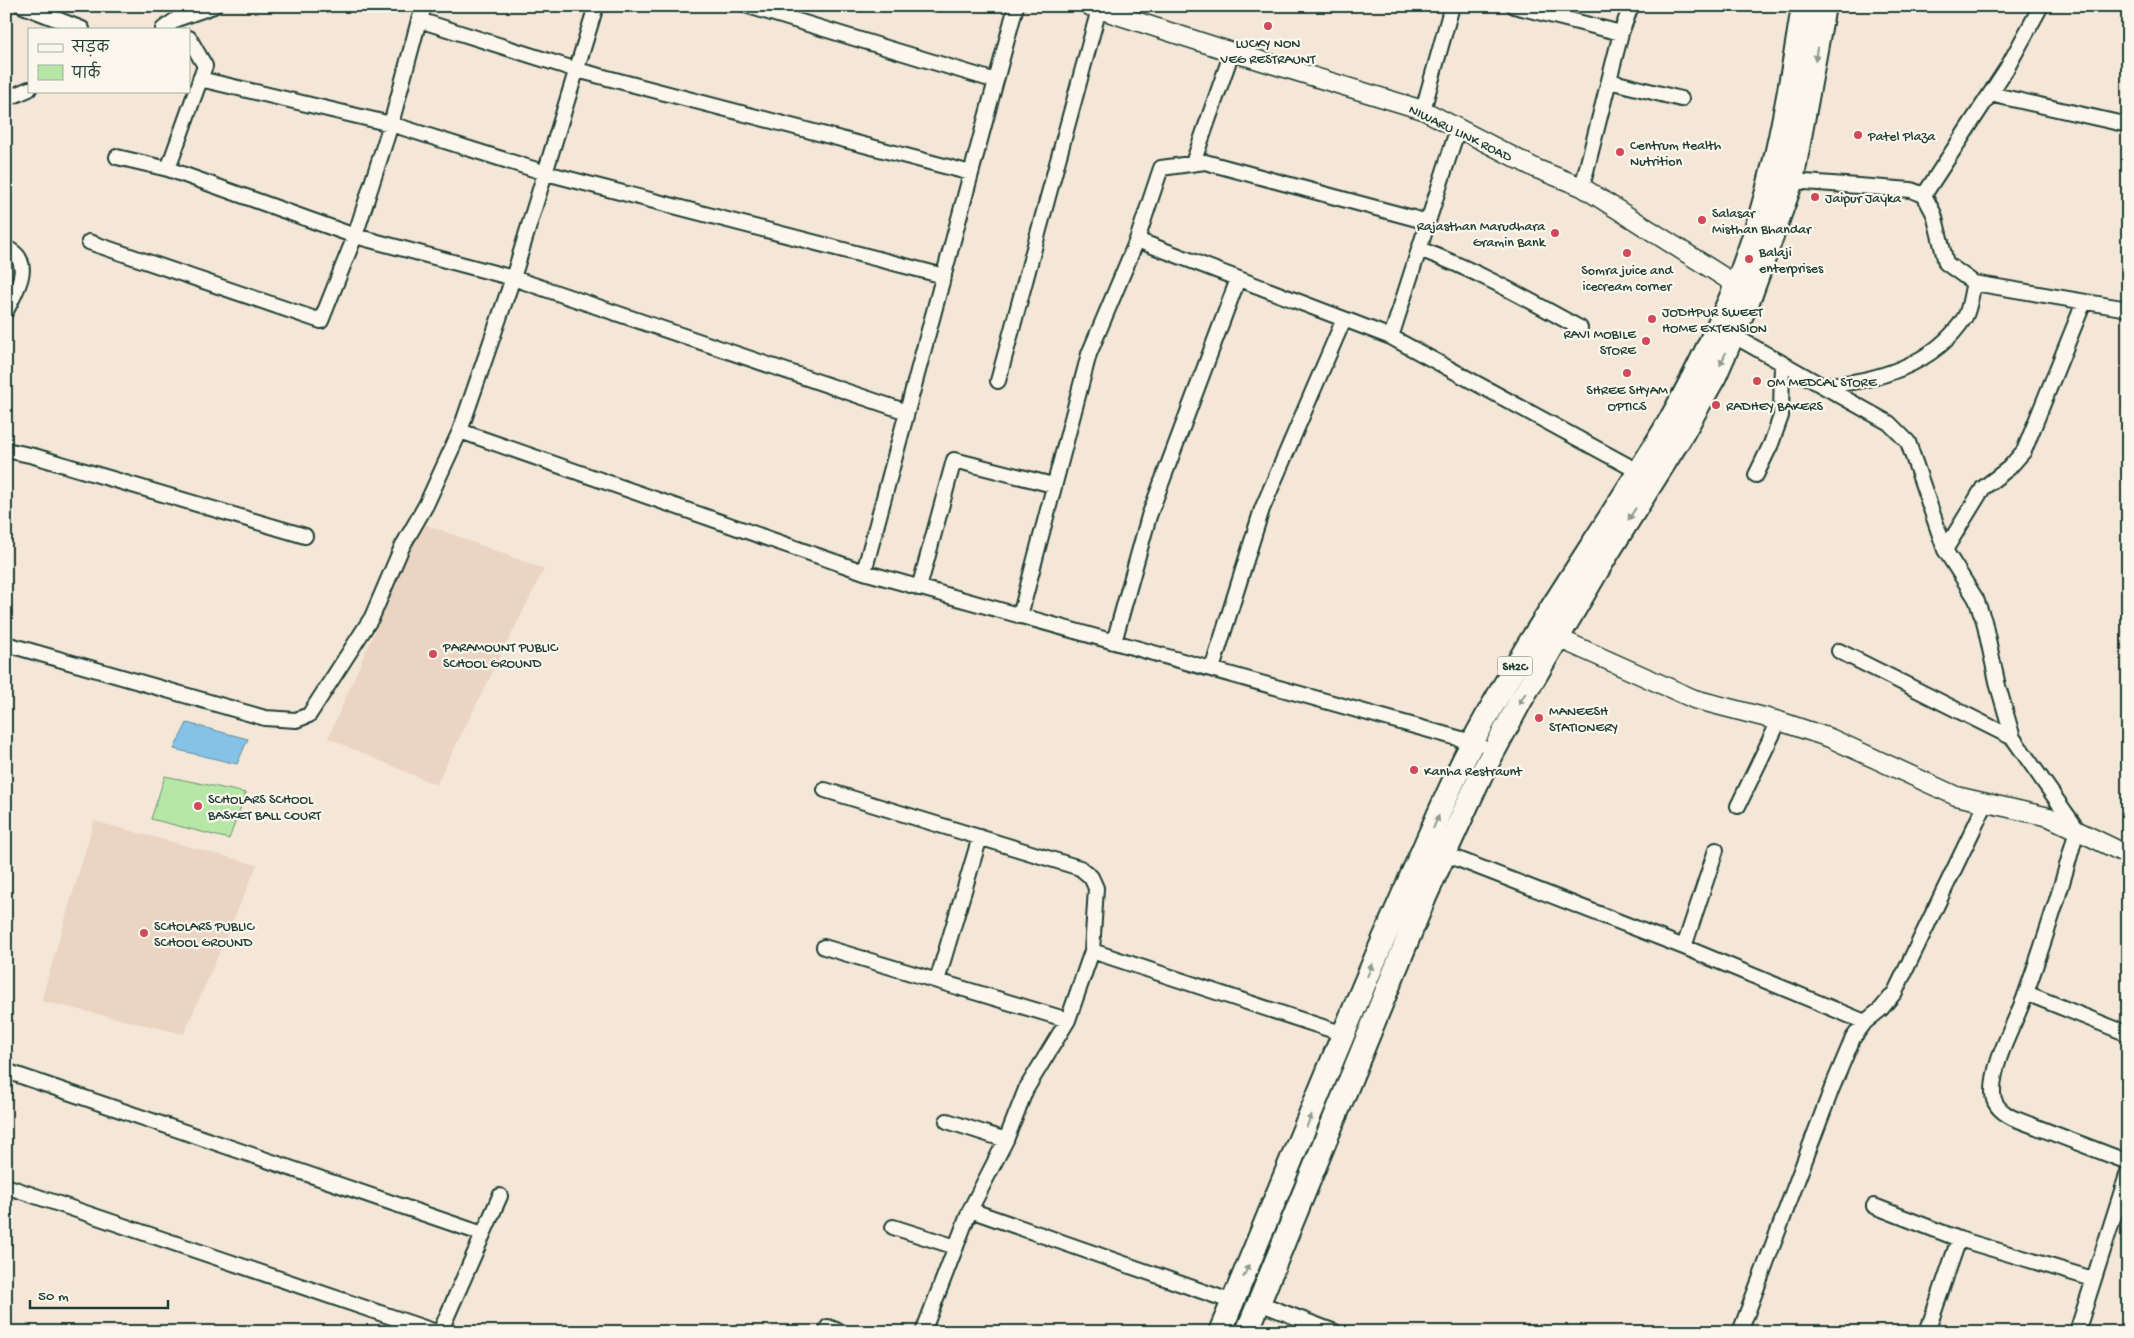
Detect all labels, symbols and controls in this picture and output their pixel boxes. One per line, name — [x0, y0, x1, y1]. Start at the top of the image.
marker: LUCKY NON VEG RESTRAUNT — [1262, 20, 1274, 32]
legend — [28, 28, 190, 92]
place label: LUCKY NON VEG RESTRAUNT — [1220, 36, 1316, 69]
text: सड़क — [71, 40, 110, 58]
one-way arrow — [1812, 47, 1820, 63]
text: पार्क — [71, 61, 102, 84]
street label: NIWARU LINK ROAD — [1405, 102, 1515, 167]
marker: Patel Plaza — [1852, 129, 1864, 141]
place label: Patel Plaza — [1867, 129, 1937, 146]
place label: Centrum Health Nutrition — [1630, 138, 1722, 171]
marker: Centrum Health Nutrition — [1614, 146, 1626, 158]
marker: Jaipur Jayka — [1809, 191, 1821, 203]
place label: Jaipur Jayka — [1825, 191, 1902, 208]
place label: Salasar Misthan Bhandar — [1712, 206, 1812, 239]
marker: Salasar Misthan Bhandar — [1696, 214, 1708, 226]
place label: Rajasthan Marudhara Gramin Bank — [1417, 219, 1547, 252]
marker: Rajasthan Marudhara Gramin Bank — [1549, 227, 1561, 239]
place label: Balaji enterprises — [1758, 245, 1824, 278]
marker: Somra juice and icecream corner — [1621, 247, 1633, 259]
marker: Balaji enterprises — [1743, 253, 1755, 265]
place label: Somra juice and icecream corner — [1581, 263, 1674, 296]
place label: JODHPUR SWEET HOME EXTENSION — [1662, 305, 1767, 338]
marker: JODHPUR SWEET HOME EXTENSION — [1646, 313, 1658, 325]
place label: RAVI MOBILE STORE — [1563, 327, 1637, 360]
marker: RAVI MOBILE STORE — [1640, 335, 1652, 347]
one-way arrow — [1718, 352, 1726, 366]
marker: SHREE SHYAM OPTICS — [1621, 367, 1633, 379]
marker: OM MEDCAL STORE — [1751, 375, 1763, 387]
place label: OM MEDCAL STORE — [1767, 375, 1878, 392]
place label: SHREE SHYAM OPTICS — [1586, 383, 1668, 416]
marker: RADHEY BAKERS — [1710, 399, 1722, 411]
place label: RADHEY BAKERS — [1726, 399, 1823, 416]
one-way arrow — [1628, 508, 1637, 521]
place label: PARAMOUNT PUBLIC SCHOOL GROUND — [442, 640, 559, 673]
marker: PARAMOUNT PUBLIC SCHOOL GROUND — [427, 648, 439, 660]
road number: SH2C — [1498, 656, 1532, 676]
one-way arrow — [1517, 692, 1526, 705]
place label: MANEESH STATIONERY — [1549, 704, 1618, 737]
marker: MANEESH STATIONERY — [1533, 712, 1545, 724]
marker: Kanha Restraunt — [1408, 764, 1420, 776]
place label: Kanha Restraunt — [1424, 764, 1523, 781]
place label: SCHOLARS SCHOOL BASKET BALL COURT — [207, 792, 321, 825]
marker: SCHOLARS SCHOOL BASKET BALL COURT — [192, 800, 204, 812]
one-way arrow — [1432, 815, 1440, 829]
place label: SCHOLARS PUBLIC SCHOOL GROUND — [154, 919, 255, 952]
marker: SCHOLARS PUBLIC SCHOOL GROUND — [138, 927, 150, 939]
one-way arrow — [1366, 963, 1374, 977]
one-way arrow — [1305, 1114, 1313, 1128]
one-way arrow — [1243, 1264, 1251, 1278]
scale bar — [30, 1278, 168, 1310]
text: 50 m — [38, 1288, 69, 1306]

